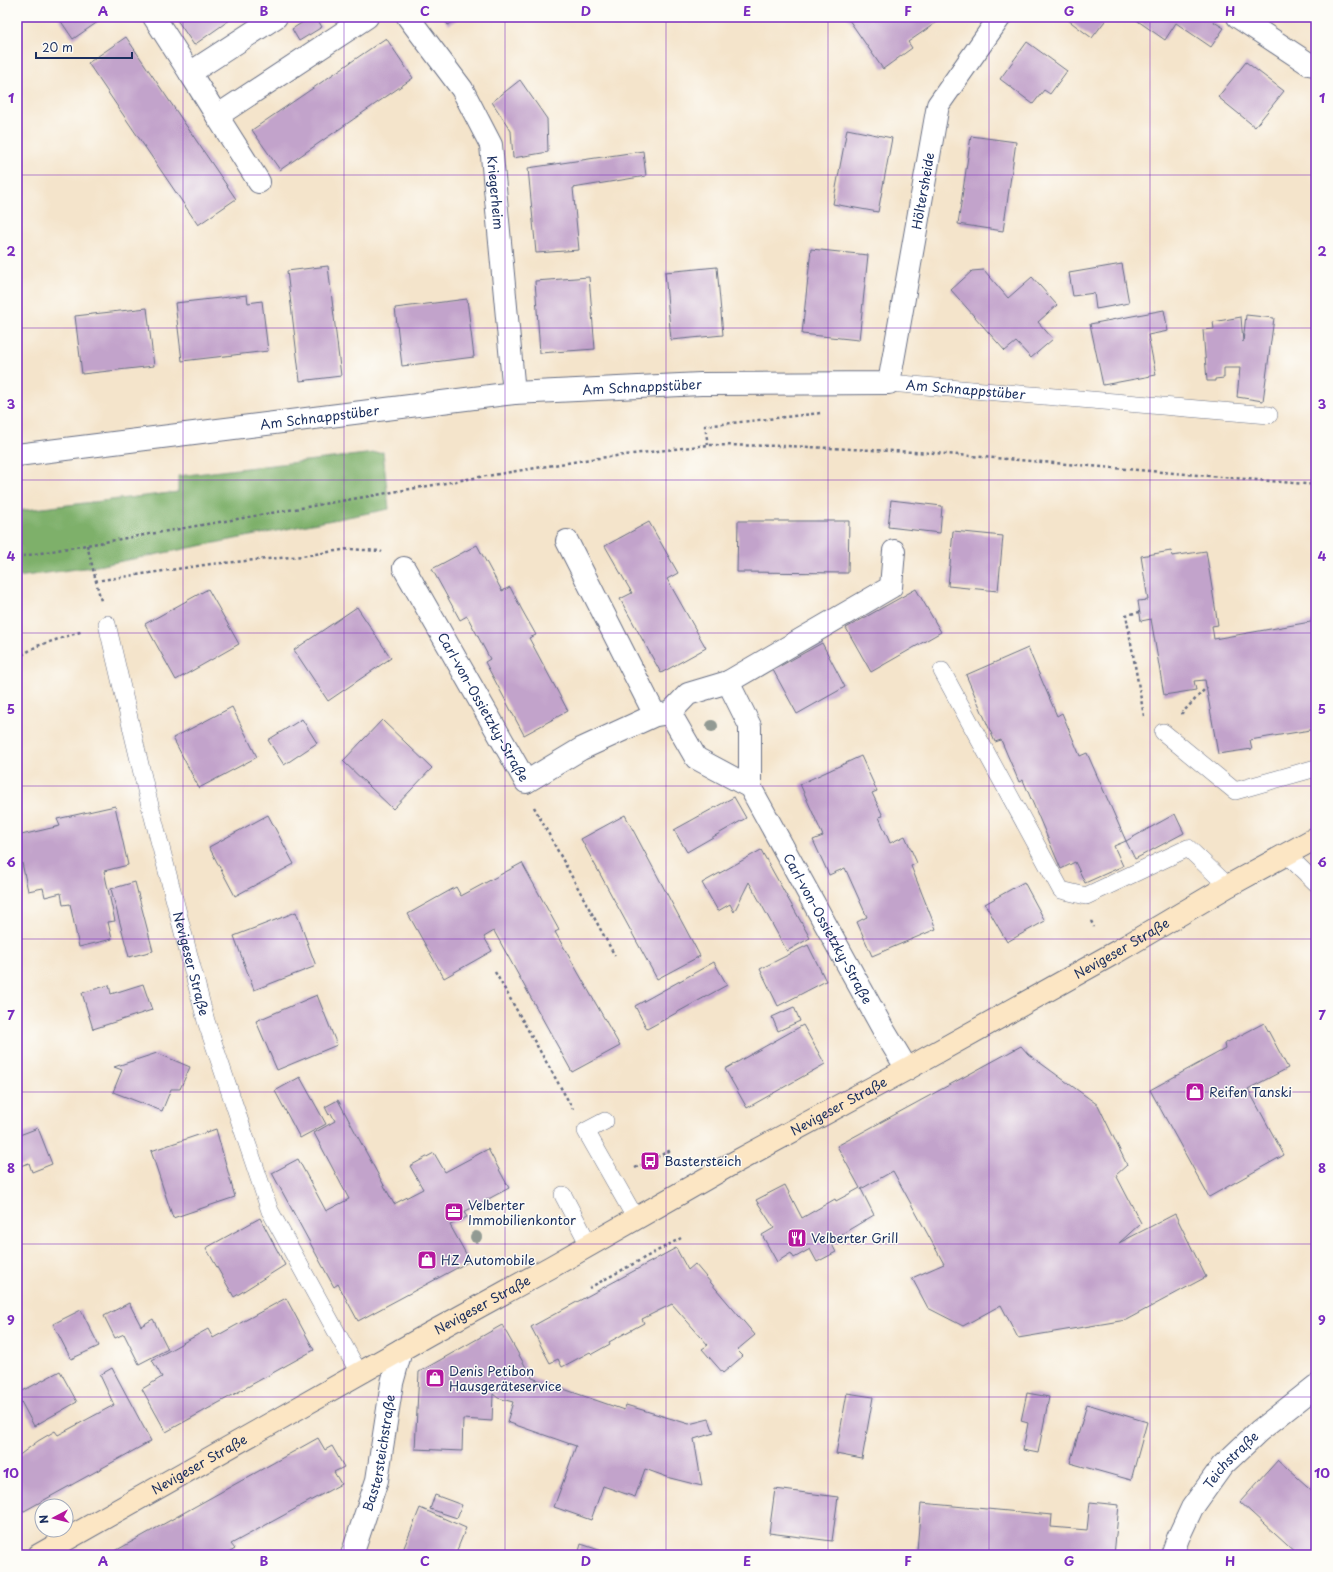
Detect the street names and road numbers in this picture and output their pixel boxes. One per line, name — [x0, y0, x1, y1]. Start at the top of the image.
street label: Höltersheide — [906, 151, 938, 231]
street label: Kriegerheim — [483, 155, 509, 230]
street label: Am Schnappstüber — [582, 374, 703, 399]
street label: Am Schnappstüber — [905, 374, 1027, 404]
street label: Am Schnappstüber — [259, 400, 381, 434]
street label: Carl-von-Ossietzky-Straße — [433, 628, 534, 785]
street label: Carl-von-Ossietzky-Straße — [779, 850, 877, 1007]
street label: Nevigeser Straße — [169, 909, 214, 1018]
street label: Nevigeser Straße — [1070, 913, 1173, 983]
street label: Nevigeser Straße — [787, 1072, 890, 1140]
street label: Nevigeser Straße — [430, 1270, 534, 1338]
street label: Bastersteichstraße — [357, 1393, 399, 1514]
street label: Teichstraße — [1199, 1426, 1262, 1493]
street label: Nevigeser Straße — [148, 1429, 250, 1499]

